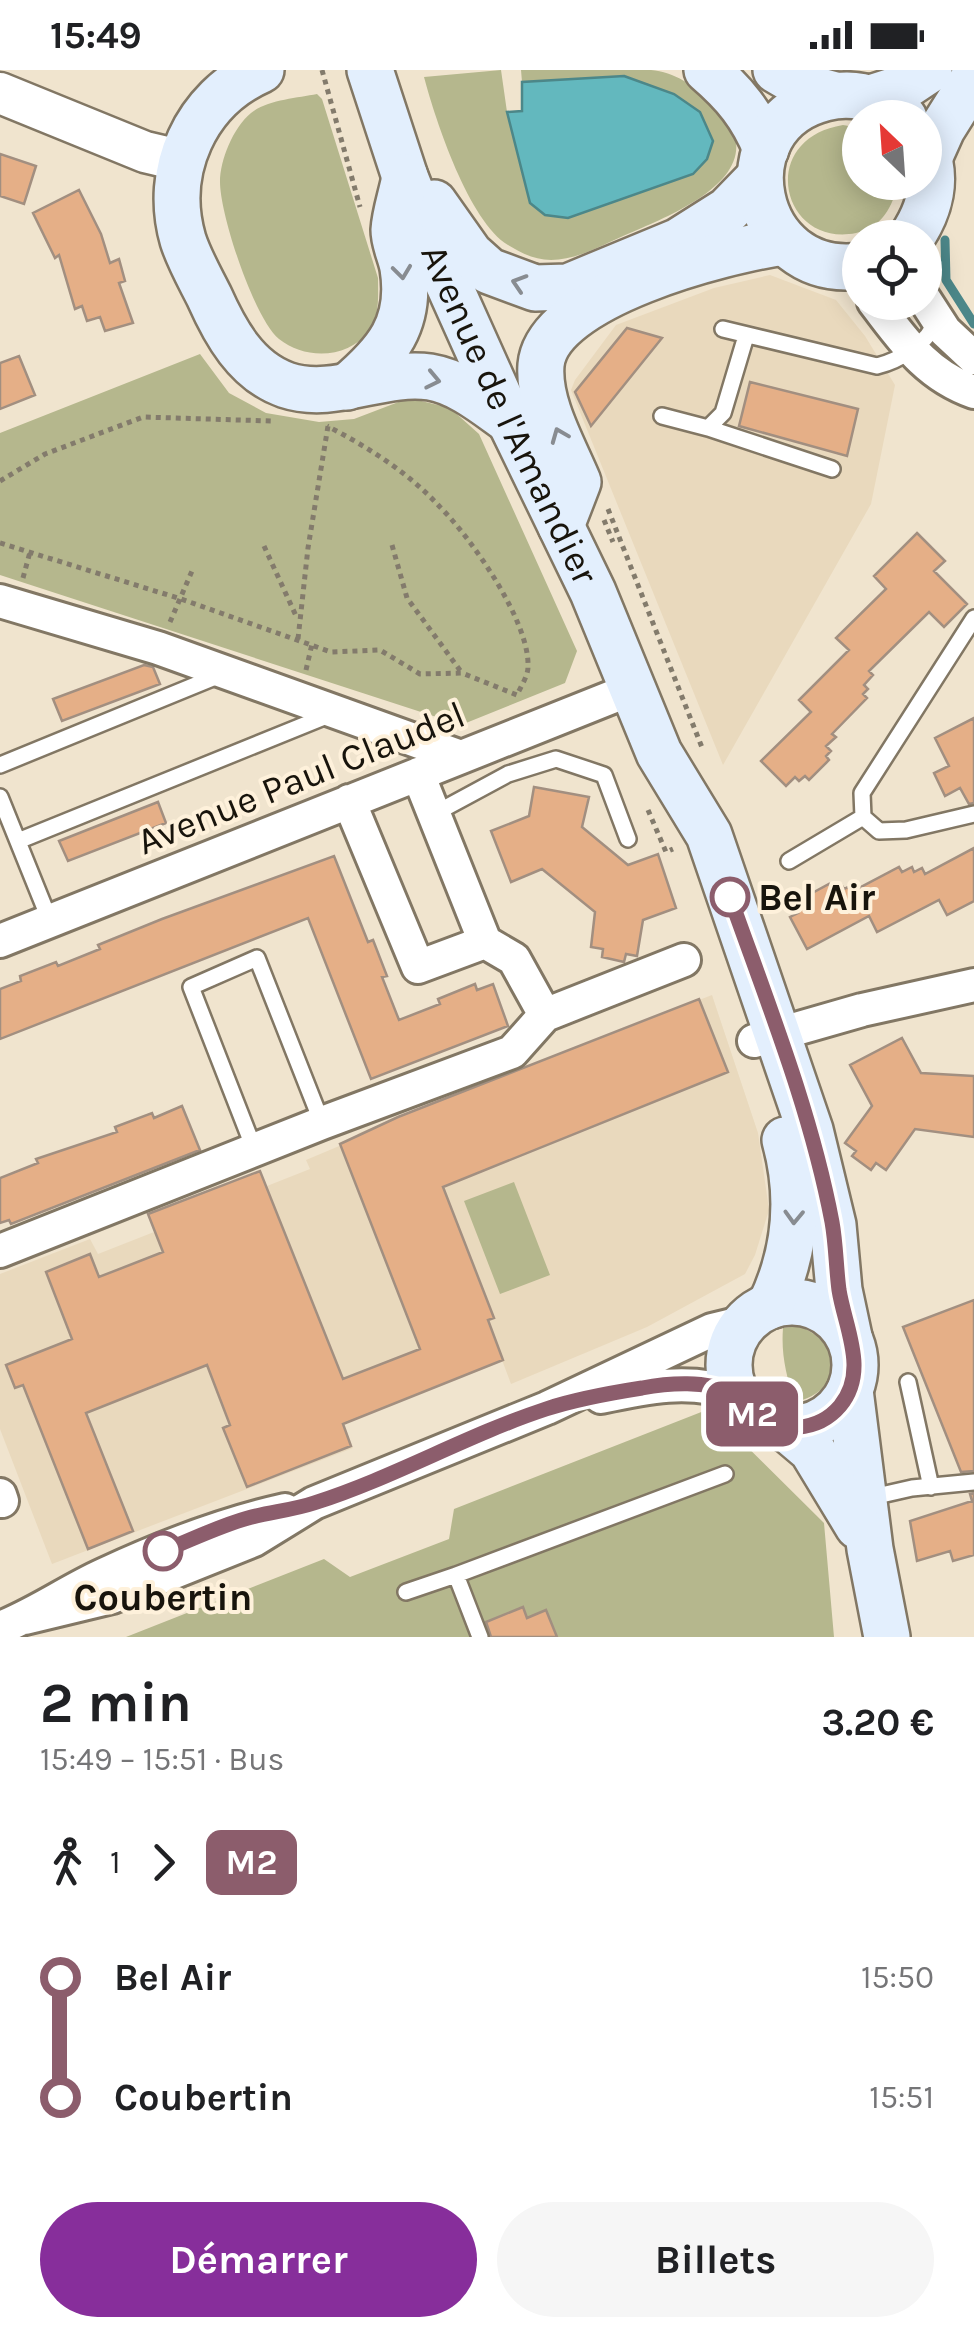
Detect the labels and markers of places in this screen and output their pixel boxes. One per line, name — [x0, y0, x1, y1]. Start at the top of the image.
place label: Bel Air — [758, 875, 875, 920]
marker: Bel Air — [711, 878, 749, 916]
marker: Coubertin — [144, 1532, 182, 1570]
place label: Coubertin — [74, 1575, 252, 1620]

